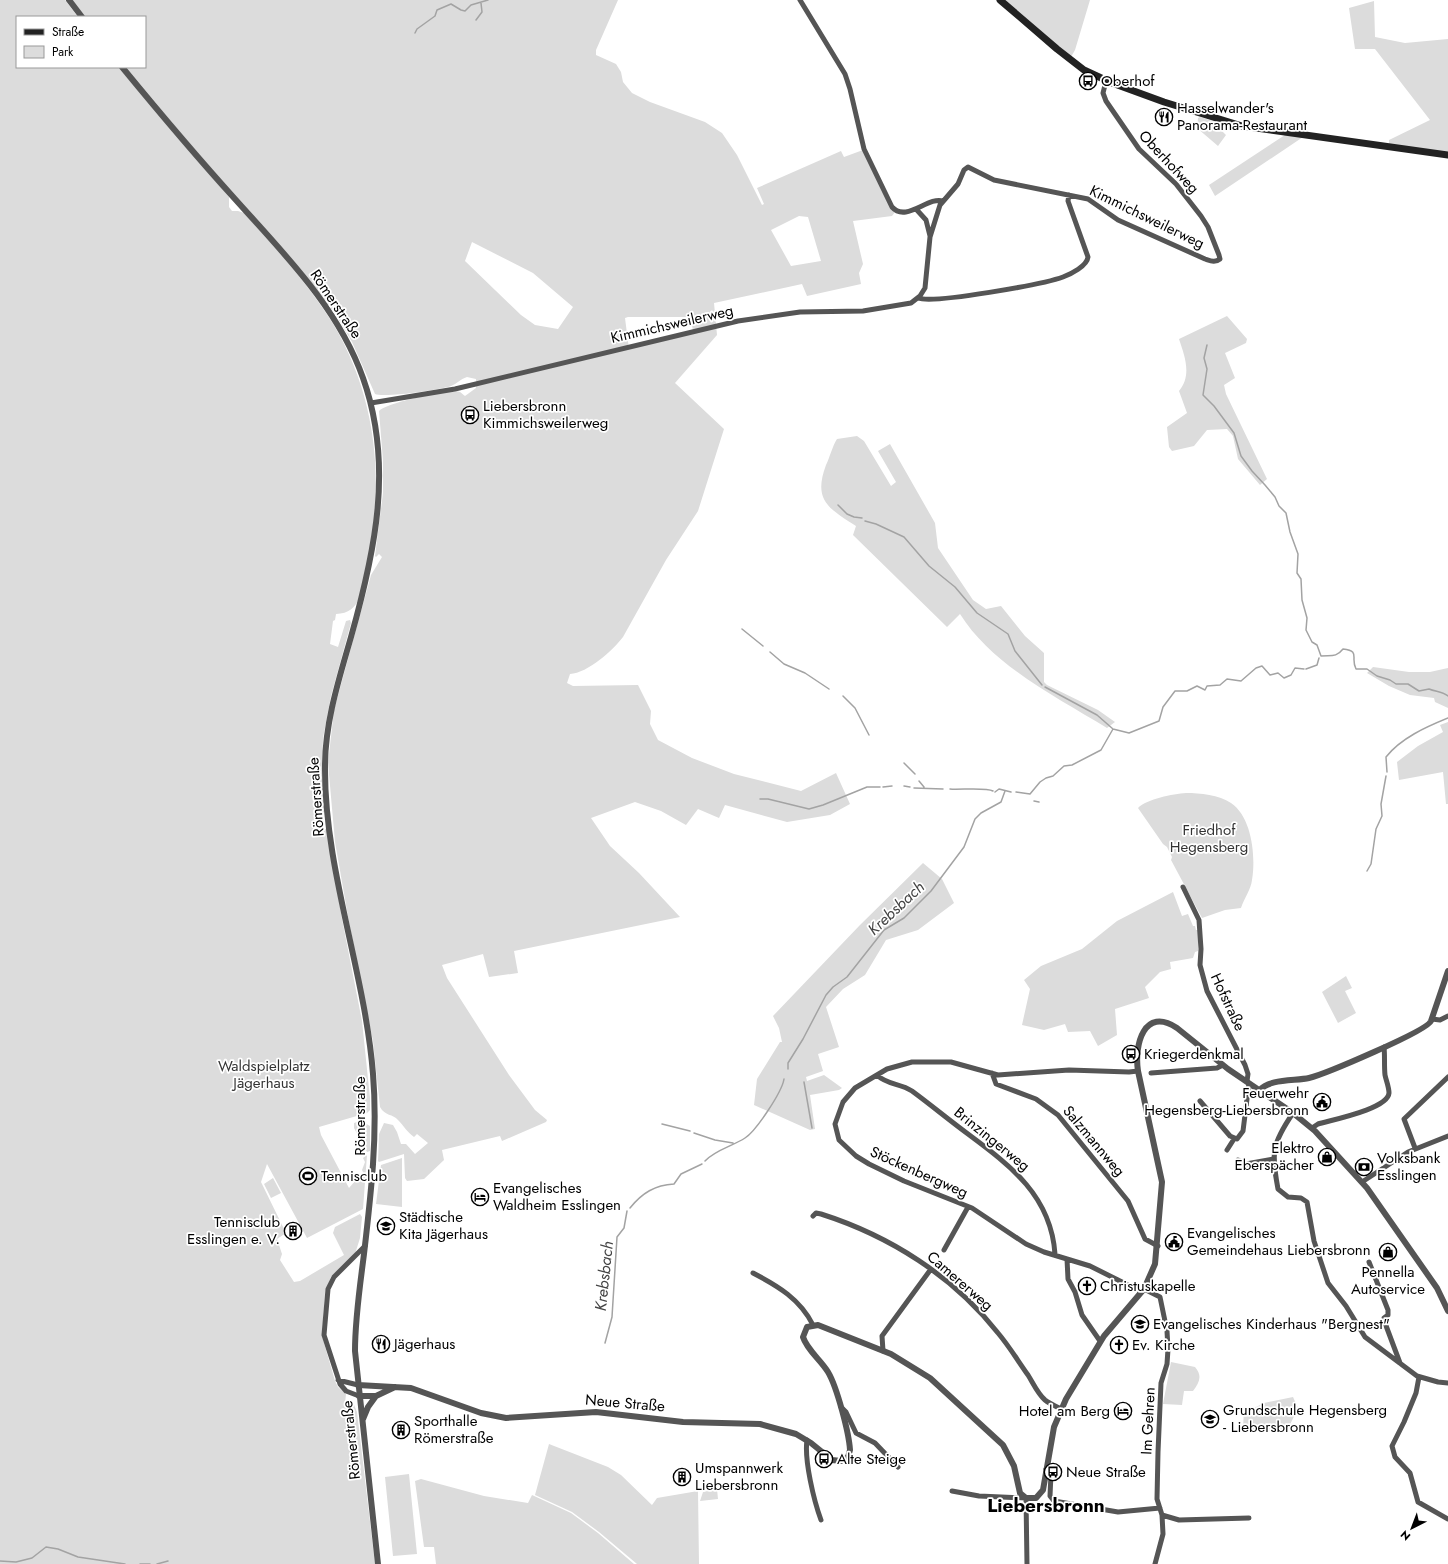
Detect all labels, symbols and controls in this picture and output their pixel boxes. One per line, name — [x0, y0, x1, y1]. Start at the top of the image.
legend — [16, 16, 146, 68]
text: Straße — [52, 23, 84, 41]
text: Park — [52, 43, 74, 61]
place label: Oberhof — [1101, 70, 1155, 92]
bus stop icon: Oberhof — [1078, 71, 1098, 91]
place label: Hasselwander's Panorama-Restaurant — [1177, 97, 1308, 136]
restaurant icon: Hasselwander's Panorama-Restaurant — [1154, 107, 1174, 127]
street label: Oberhofweg — [1134, 125, 1204, 199]
street label: Kimmichsweilerweg — [1086, 180, 1208, 254]
street label: Römerstraße — [305, 265, 367, 343]
street label: Kimmichsweilerweg — [608, 299, 736, 349]
place label: Liebersbronn Kimmichsweilerweg — [483, 395, 608, 434]
bus stop icon: Liebersbronn Kimmichsweilerweg — [460, 405, 480, 425]
street label: Römerstraße — [302, 756, 330, 837]
park label: Friedhof Hegensberg — [1170, 819, 1248, 858]
water label: Krebsbach — [862, 876, 930, 940]
street label: Hofstraße — [1205, 970, 1251, 1035]
place label: Kriegerdenkmal — [1144, 1043, 1244, 1065]
bus stop icon: Kriegerdenkmal — [1121, 1044, 1141, 1064]
park label: Waldspielplatz Jägerhaus — [218, 1055, 310, 1094]
street label: Römerstraße — [349, 1076, 371, 1156]
place label: Feuerwehr Hegensberg-Liebersbronn — [1144, 1082, 1310, 1121]
public building icon: Feuerwehr Hegensberg-Liebersbronn — [1312, 1092, 1332, 1112]
street label: Brinzingerweg — [949, 1101, 1035, 1177]
street label: Salzmannweg — [1058, 1101, 1130, 1181]
place label: Elektro Eberspächer — [1235, 1137, 1315, 1176]
street label: Stöckenbergweg — [866, 1141, 972, 1203]
shop icon: Elektro Eberspächer — [1317, 1147, 1337, 1167]
place label: Volksbank Esslingen — [1377, 1147, 1441, 1186]
bank icon: Volksbank Esslingen — [1354, 1157, 1374, 1177]
place label: Tennisclub — [321, 1165, 387, 1187]
sports icon: Tennisclub — [298, 1166, 318, 1186]
place label: Evangelisches Waldheim Esslingen — [493, 1177, 621, 1216]
hotel icon: Evangelisches Waldheim Esslingen — [470, 1187, 490, 1207]
place label: Städtische Kita Jägerhaus — [399, 1206, 488, 1245]
place label: Tennisclub Esslingen e. V. — [187, 1211, 280, 1250]
school or university icon: Städtische Kita Jägerhaus — [376, 1216, 396, 1236]
building icon: Tennisclub Esslingen e. V. — [283, 1221, 303, 1241]
place label: Evangelisches Gemeindehaus Liebersbronn — [1187, 1222, 1371, 1261]
public building icon: Evangelisches Gemeindehaus Liebersbronn — [1164, 1232, 1184, 1252]
water label: Krebsbach — [589, 1240, 619, 1312]
shop icon: Pennella Autoservice — [1378, 1242, 1398, 1262]
street label: Camererweg — [922, 1246, 998, 1316]
place label: Pennella Autoservice — [1351, 1261, 1425, 1300]
place label: Christuskapelle — [1100, 1275, 1196, 1297]
church icon: Christuskapelle — [1077, 1276, 1097, 1296]
place label: Evangelisches Kinderhaus "Bergnest" — [1153, 1313, 1390, 1335]
school or university icon: Evangelisches Kinderhaus "Bergnest" — [1130, 1314, 1150, 1334]
place label: Jägerhaus — [392, 1333, 455, 1355]
restaurant icon: Jägerhaus — [371, 1334, 391, 1354]
place label: Ev. Kirche — [1132, 1334, 1195, 1356]
church icon: Ev. Kirche — [1109, 1335, 1129, 1355]
street label: Im Gehren — [1135, 1387, 1161, 1455]
street label: Neue Straße — [584, 1389, 666, 1417]
street label: Römerstraße — [336, 1399, 366, 1481]
place label: Grundschule Hegensberg - Liebersbronn — [1223, 1399, 1387, 1438]
place label: Hotel am Berg — [1019, 1400, 1110, 1422]
hotel icon: Hotel am Berg — [1113, 1401, 1133, 1421]
school or university icon: Grundschule Hegensberg - Liebersbronn — [1200, 1409, 1220, 1429]
place label: Sporthalle Römerstraße — [414, 1410, 494, 1449]
building icon: Sporthalle Römerstraße — [391, 1420, 411, 1440]
place label: Alte Steige — [837, 1448, 906, 1470]
bus stop icon: Alte Steige — [814, 1449, 834, 1469]
place label: Umspannwerk Liebersbronn — [695, 1457, 783, 1496]
place label: Neue Straße — [1066, 1461, 1146, 1483]
bus stop icon: Neue Straße — [1043, 1462, 1063, 1482]
building icon: Umspannwerk Liebersbronn — [672, 1467, 692, 1487]
district label: Liebersbronn — [987, 1492, 1105, 1519]
north arrow — [1392, 1508, 1432, 1548]
text: N — [1397, 1527, 1414, 1544]

